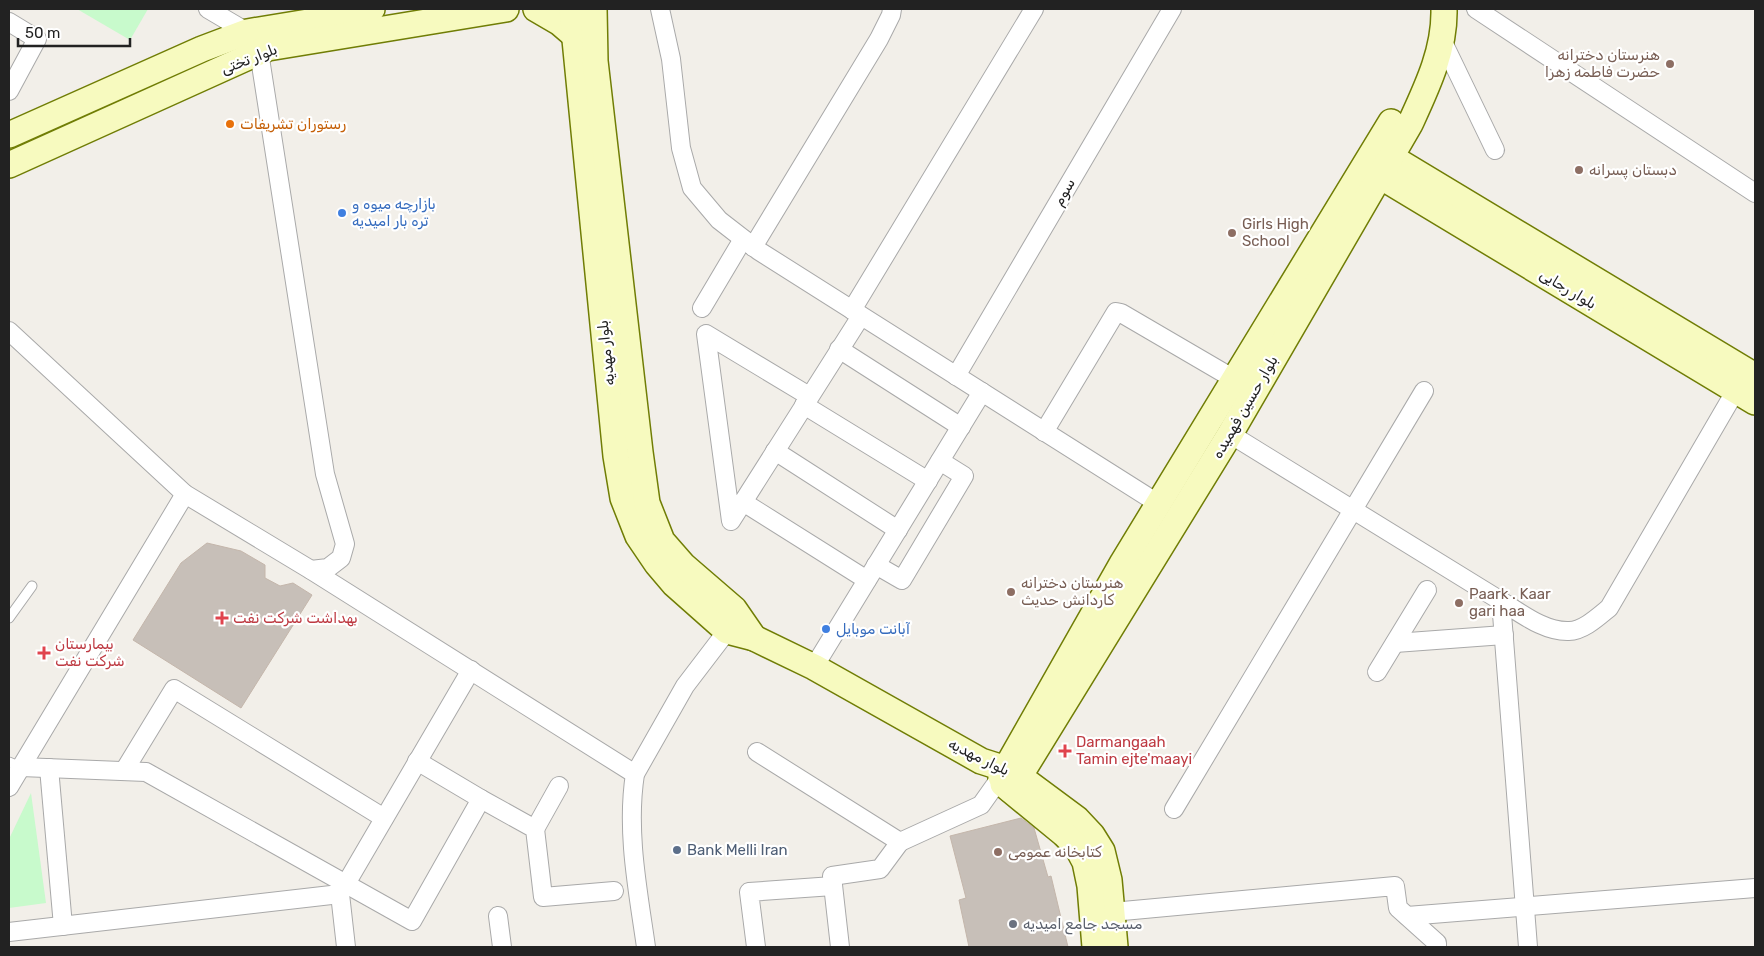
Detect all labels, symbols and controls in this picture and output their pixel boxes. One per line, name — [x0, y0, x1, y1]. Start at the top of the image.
scale bar — [18, 15, 130, 47]
text: 50 m — [25, 24, 60, 42]
street label: بلوار تختی — [218, 40, 280, 78]
place label: هنرستان دخترانه حضرت فاطمه زهرا — [1545, 46, 1660, 81]
marker: هنرستان دخترانه حضرت فاطمه زهرا — [1664, 58, 1676, 70]
place label: رستوران تشریفات — [240, 115, 346, 133]
marker: رستوران تشریفات — [224, 118, 236, 130]
place label: دبستان پسرانه — [1589, 161, 1677, 180]
marker: دبستان پسرانه — [1573, 164, 1585, 176]
street label: سوم — [1049, 175, 1080, 209]
place label: بازارچه میوه و تره بار امیدیه — [352, 195, 436, 230]
marker: بازارچه میوه و تره بار امیدیه — [336, 207, 348, 219]
place label: Girls High School — [1242, 215, 1309, 250]
marker: Girls High School — [1226, 227, 1238, 239]
street label: بلوار رجایی — [1536, 265, 1600, 313]
street label: بلوار مهدیه — [594, 319, 618, 387]
street label: بلوار حسین فهمیده — [1208, 352, 1282, 462]
place label: هنرستان دخترانه کاردانش حدیث — [1021, 574, 1123, 609]
place label: Paark . Kaar gari haa — [1469, 585, 1551, 620]
marker: هنرستان دخترانه کاردانش حدیث — [1005, 586, 1017, 598]
marker: Paark . Kaar gari haa — [1453, 597, 1465, 609]
place label: بهداشت شرکت نفت — [233, 609, 358, 627]
marker: بهداشت شرکت نفت — [215, 611, 229, 625]
place label: آبانت موبایل — [836, 620, 911, 638]
marker: آبانت موبایل — [820, 623, 832, 635]
place label: بیمارستان شرکت نفت — [55, 635, 125, 670]
marker: بیمارستان شرکت نفت — [37, 646, 51, 660]
place label: Darmangaah Tamin ejte'maayi — [1076, 733, 1192, 768]
street label: بلوار مهدیه — [946, 735, 1012, 779]
marker: Darmangaah Tamin ejte'maayi — [1058, 744, 1072, 758]
place label: Bank Melli Iran — [687, 841, 788, 859]
place label: کتابخانه عمومی — [1008, 843, 1102, 861]
marker: Bank Melli Iran — [671, 844, 683, 856]
marker: کتابخانه عمومی — [992, 846, 1004, 858]
place label: مسجد جامع امیدیه — [1023, 915, 1142, 935]
marker: مسجد جامع امیدیه — [1007, 918, 1019, 930]

